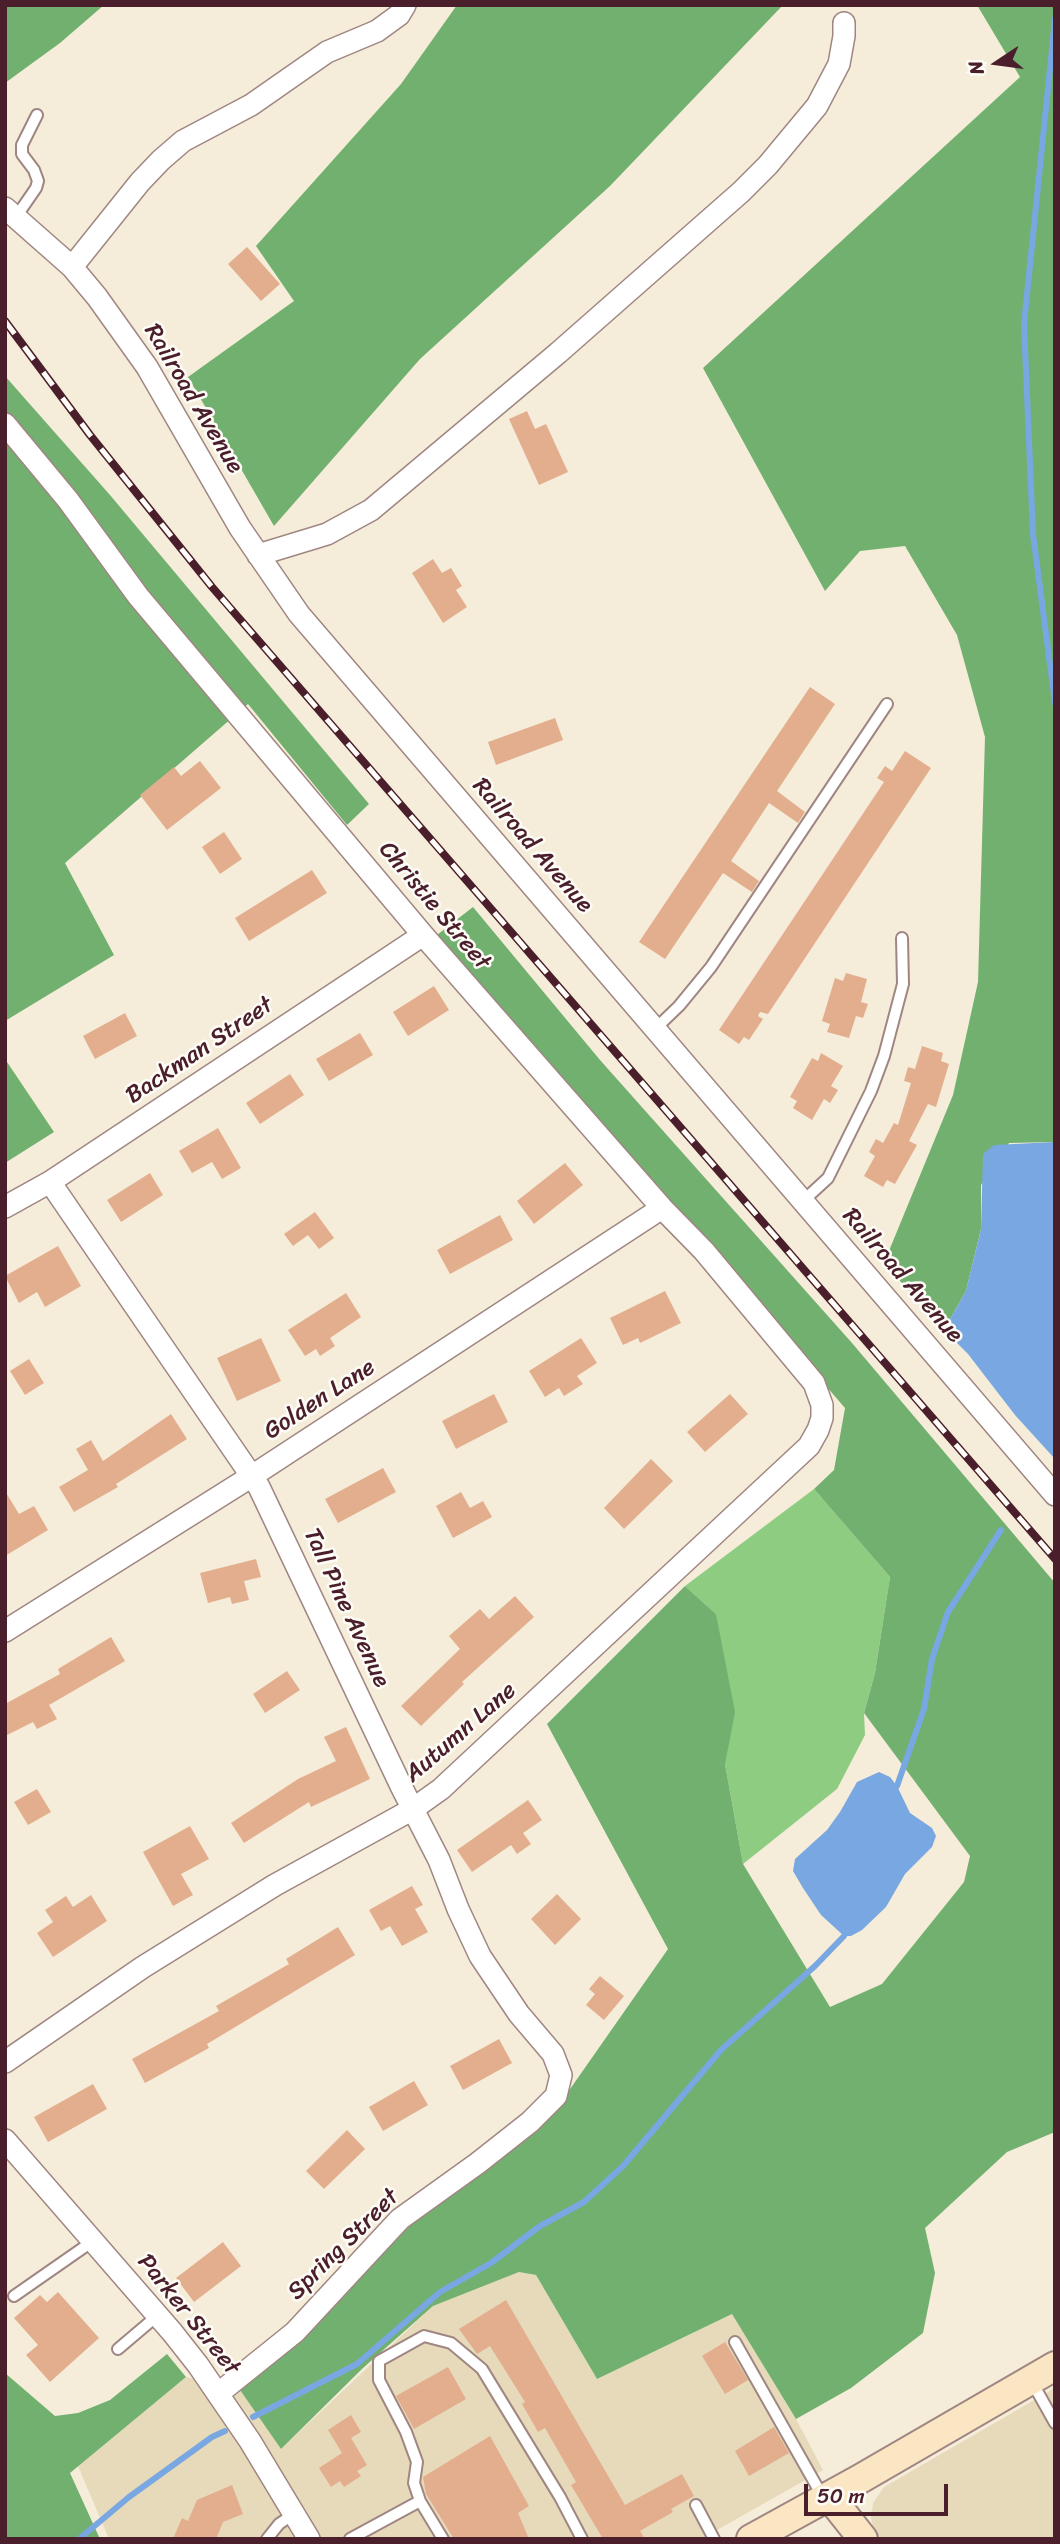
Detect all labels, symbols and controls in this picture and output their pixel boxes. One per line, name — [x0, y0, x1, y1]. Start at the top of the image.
north arrow — [962, 28, 1032, 98]
text: N — [958, 58, 994, 78]
street label: Railroad Avenue — [137, 319, 249, 479]
street label: Railroad Avenue — [466, 773, 598, 919]
street label: Christie Street — [372, 836, 496, 976]
street label: Backman Street — [121, 991, 279, 1111]
street label: Railroad Avenue — [836, 1203, 968, 1349]
street label: Golden Lane — [259, 1353, 381, 1447]
street label: Tall Pine Avenue — [297, 1524, 395, 1692]
street label: Autumn Lane — [399, 1677, 523, 1789]
street label: Spring Street — [282, 2183, 406, 2307]
street label: Parker Street — [130, 2249, 246, 2381]
scale bar — [808, 2470, 951, 2514]
text: 50 m — [817, 2477, 865, 2515]

